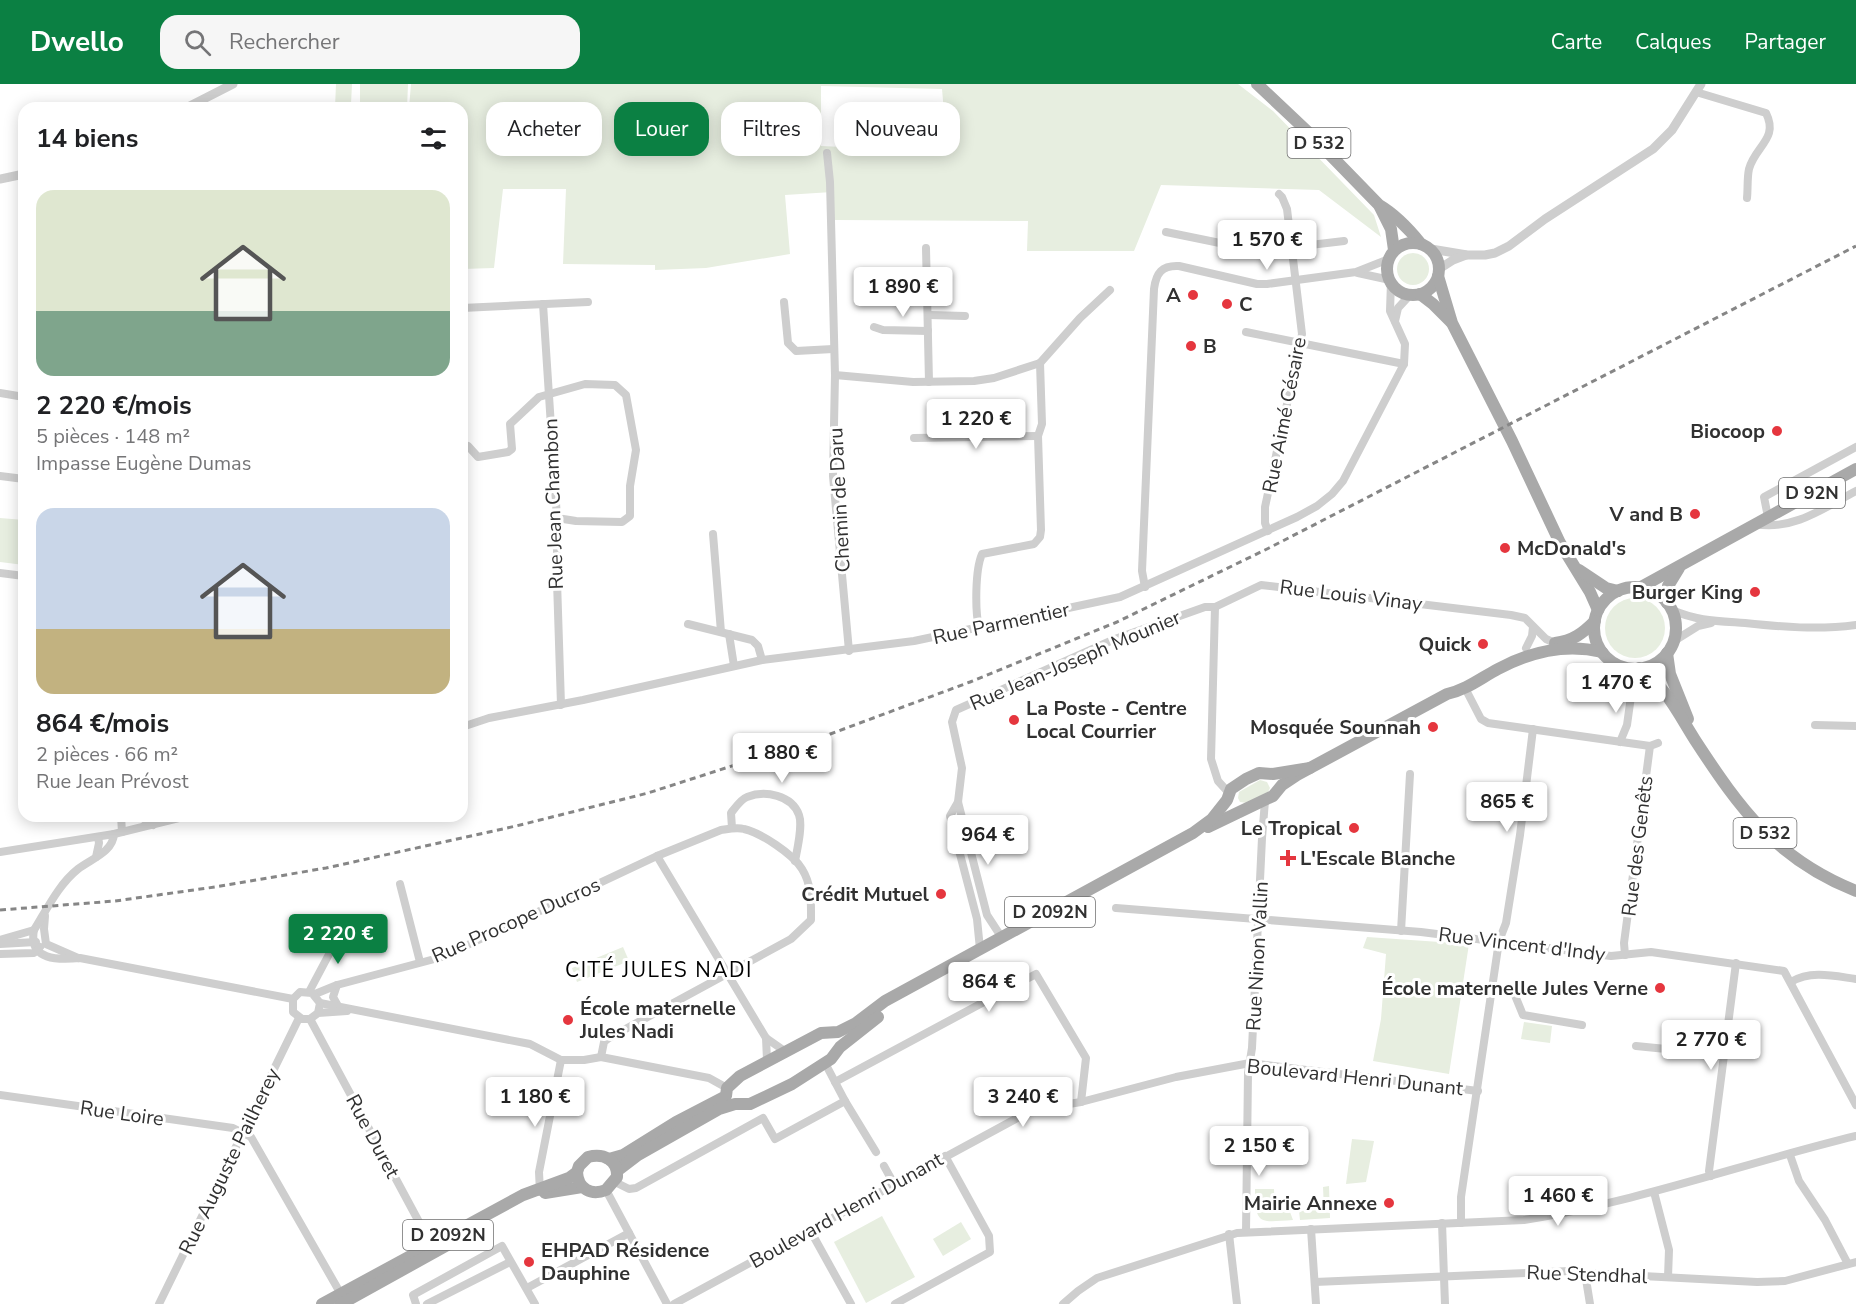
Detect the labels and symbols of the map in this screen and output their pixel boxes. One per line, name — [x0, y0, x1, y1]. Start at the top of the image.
road number: D 532 — [1288, 128, 1350, 158]
pin: 1 570 € — [1212, 220, 1322, 271]
pin: 1 890 € — [848, 267, 958, 318]
place label: A — [1166, 282, 1181, 309]
marker: A — [1186, 288, 1200, 302]
place label: C — [1239, 291, 1253, 318]
marker: C — [1220, 297, 1234, 311]
place label: B — [1203, 333, 1217, 360]
street label: Rue Aimé Césaire — [1256, 335, 1313, 495]
marker: B — [1184, 339, 1198, 353]
pin: 1 220 € — [921, 399, 1031, 450]
street label: Rue Jean Chambon — [537, 418, 570, 590]
place label: Biocoop — [1690, 418, 1765, 445]
marker: Biocoop — [1770, 424, 1784, 438]
street label: Chemin de Daru — [822, 427, 857, 573]
road number: D 92N — [1779, 478, 1845, 508]
place label: V and B — [1609, 501, 1683, 528]
marker: V and B — [1688, 507, 1702, 521]
place label: McDonald's — [1517, 535, 1626, 562]
marker: McDonald's — [1498, 541, 1512, 555]
street label: Rue Louis Vinay — [1278, 573, 1424, 618]
place label: Burger King — [1632, 579, 1743, 606]
marker: Burger King — [1748, 585, 1762, 599]
street label: Rue Parmentier — [930, 596, 1072, 651]
street label: Rue Jean-Joseph Mounier — [966, 604, 1185, 717]
place label: Quick — [1418, 631, 1472, 658]
marker: Quick — [1476, 637, 1490, 651]
pin: 1 470 € — [1561, 663, 1671, 714]
place label: La Poste - Centre Local Courrier — [1026, 695, 1187, 745]
marker: La Poste - Centre Local Courrier — [1007, 713, 1021, 727]
place label: Mosquée Sounnah — [1250, 714, 1421, 741]
marker: Mosquée Sounnah — [1426, 720, 1440, 734]
pin: 1 880 € — [727, 733, 837, 784]
street label: Rue des Genêts — [1615, 774, 1660, 918]
pin: 865 € — [1465, 782, 1549, 833]
pin: 964 € — [946, 815, 1030, 866]
place label: Le Tropical — [1241, 815, 1343, 842]
road number: D 532 — [1734, 818, 1796, 848]
marker: Le Tropical — [1347, 821, 1361, 835]
place label: L'Escale Blanche — [1300, 845, 1455, 872]
marker: L'Escale Blanche — [1281, 851, 1295, 865]
street label: Rue Procope Ducros — [428, 871, 605, 970]
street label: Rue Ninon Vallin — [1240, 880, 1275, 1032]
place label: Crédit Mutuel — [801, 881, 930, 908]
marker: Crédit Mutuel — [934, 887, 948, 901]
road number: D 2092N — [1005, 897, 1095, 927]
pin: 2 220 € — [283, 914, 393, 965]
street label: Rue Vincent d'Indy — [1437, 921, 1608, 968]
district label: CITÉ JULES NADI — [565, 956, 753, 984]
pin: 864 € — [947, 962, 1031, 1013]
place label: École maternelle Jules Verne — [1381, 975, 1648, 1002]
marker: École maternelle Jules Verne — [1653, 981, 1667, 995]
place label: École maternelle Jules Nadi — [579, 995, 736, 1045]
marker: École maternelle Jules Nadi — [561, 1013, 575, 1027]
pin: 2 770 € — [1656, 1020, 1766, 1071]
street label: Boulevard Henri Dunant — [1245, 1053, 1465, 1102]
street label: Rue Auguste Pailherey — [172, 1063, 287, 1259]
pin: 1 180 € — [480, 1077, 590, 1128]
pin: 3 240 € — [968, 1077, 1078, 1128]
street label: Rue Duret — [339, 1090, 406, 1184]
street label: Rue Loire — [78, 1094, 166, 1133]
pin: 2 150 € — [1204, 1126, 1314, 1177]
street label: Boulevard Henri Dunant — [745, 1145, 949, 1275]
pin: 1 460 € — [1503, 1176, 1613, 1227]
place label: Mairie Annexe — [1244, 1190, 1377, 1217]
marker: Mairie Annexe — [1382, 1196, 1396, 1210]
road number: D 2092N — [403, 1220, 493, 1250]
place label: EHPAD Résidence Dauphine — [541, 1237, 709, 1287]
marker: EHPAD Résidence Dauphine — [522, 1255, 536, 1269]
street label: Rue Stendhal — [1526, 1259, 1648, 1290]

